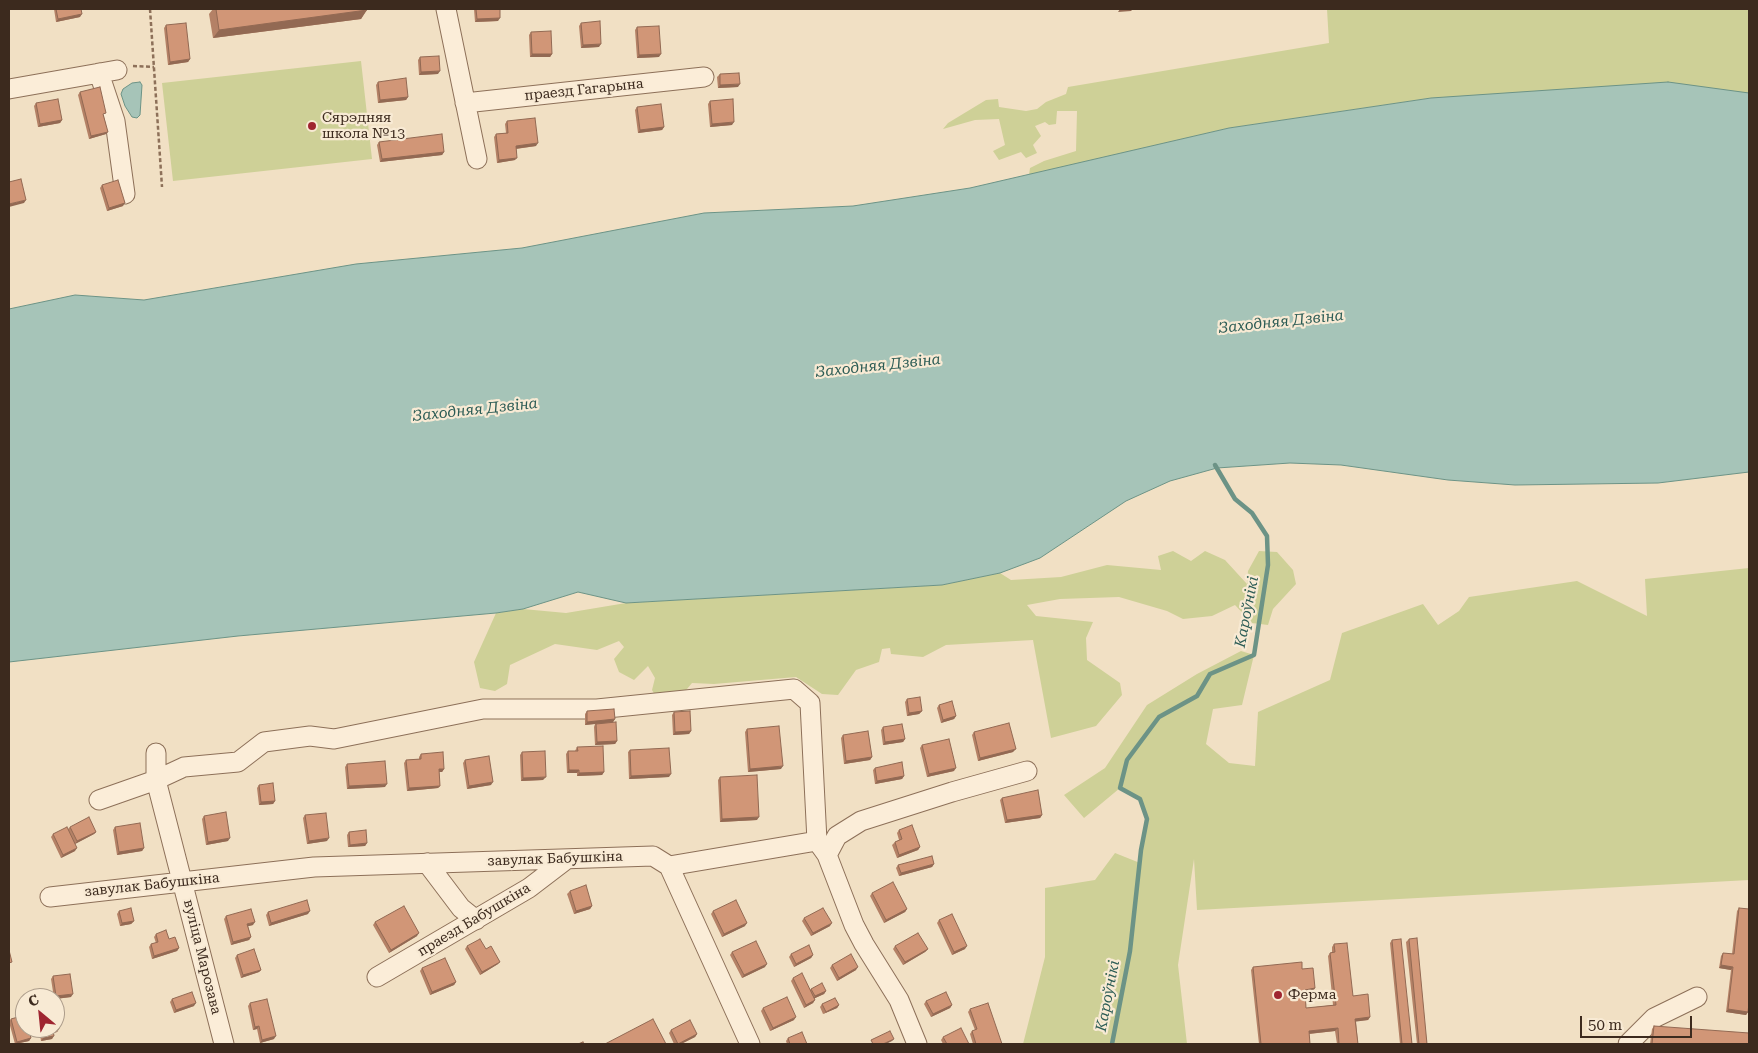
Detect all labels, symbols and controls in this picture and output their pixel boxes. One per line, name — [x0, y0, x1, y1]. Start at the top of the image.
street label: праезд Гагарына — [524, 75, 644, 105]
place label: Сярэдняя школа №13 — [322, 110, 405, 142]
marker: Сярэдняя школа №13 — [306, 120, 318, 132]
water label: Заходняя Дзвіна — [1217, 306, 1345, 338]
water label: Заходняя Дзвіна — [814, 350, 942, 382]
water label: Заходняя Дзвіна — [411, 394, 539, 426]
water label: Кароўнікі — [1231, 575, 1263, 649]
street label: завулак Бабушкіна — [487, 848, 623, 870]
street label: завулак Бабушкіна — [84, 870, 220, 900]
street label: праезд Бабушкіна — [415, 880, 533, 960]
street label: вуліца Марозава — [180, 898, 224, 1016]
water label: Кароўнікі — [1092, 959, 1124, 1033]
place label: Ферма — [1288, 987, 1336, 1003]
north arrow — [15, 988, 65, 1038]
marker: Ферма — [1272, 989, 1284, 1001]
text: С — [25, 991, 42, 1010]
scale bar — [1583, 1006, 1696, 1038]
text: 50 m — [1588, 1016, 1622, 1034]

